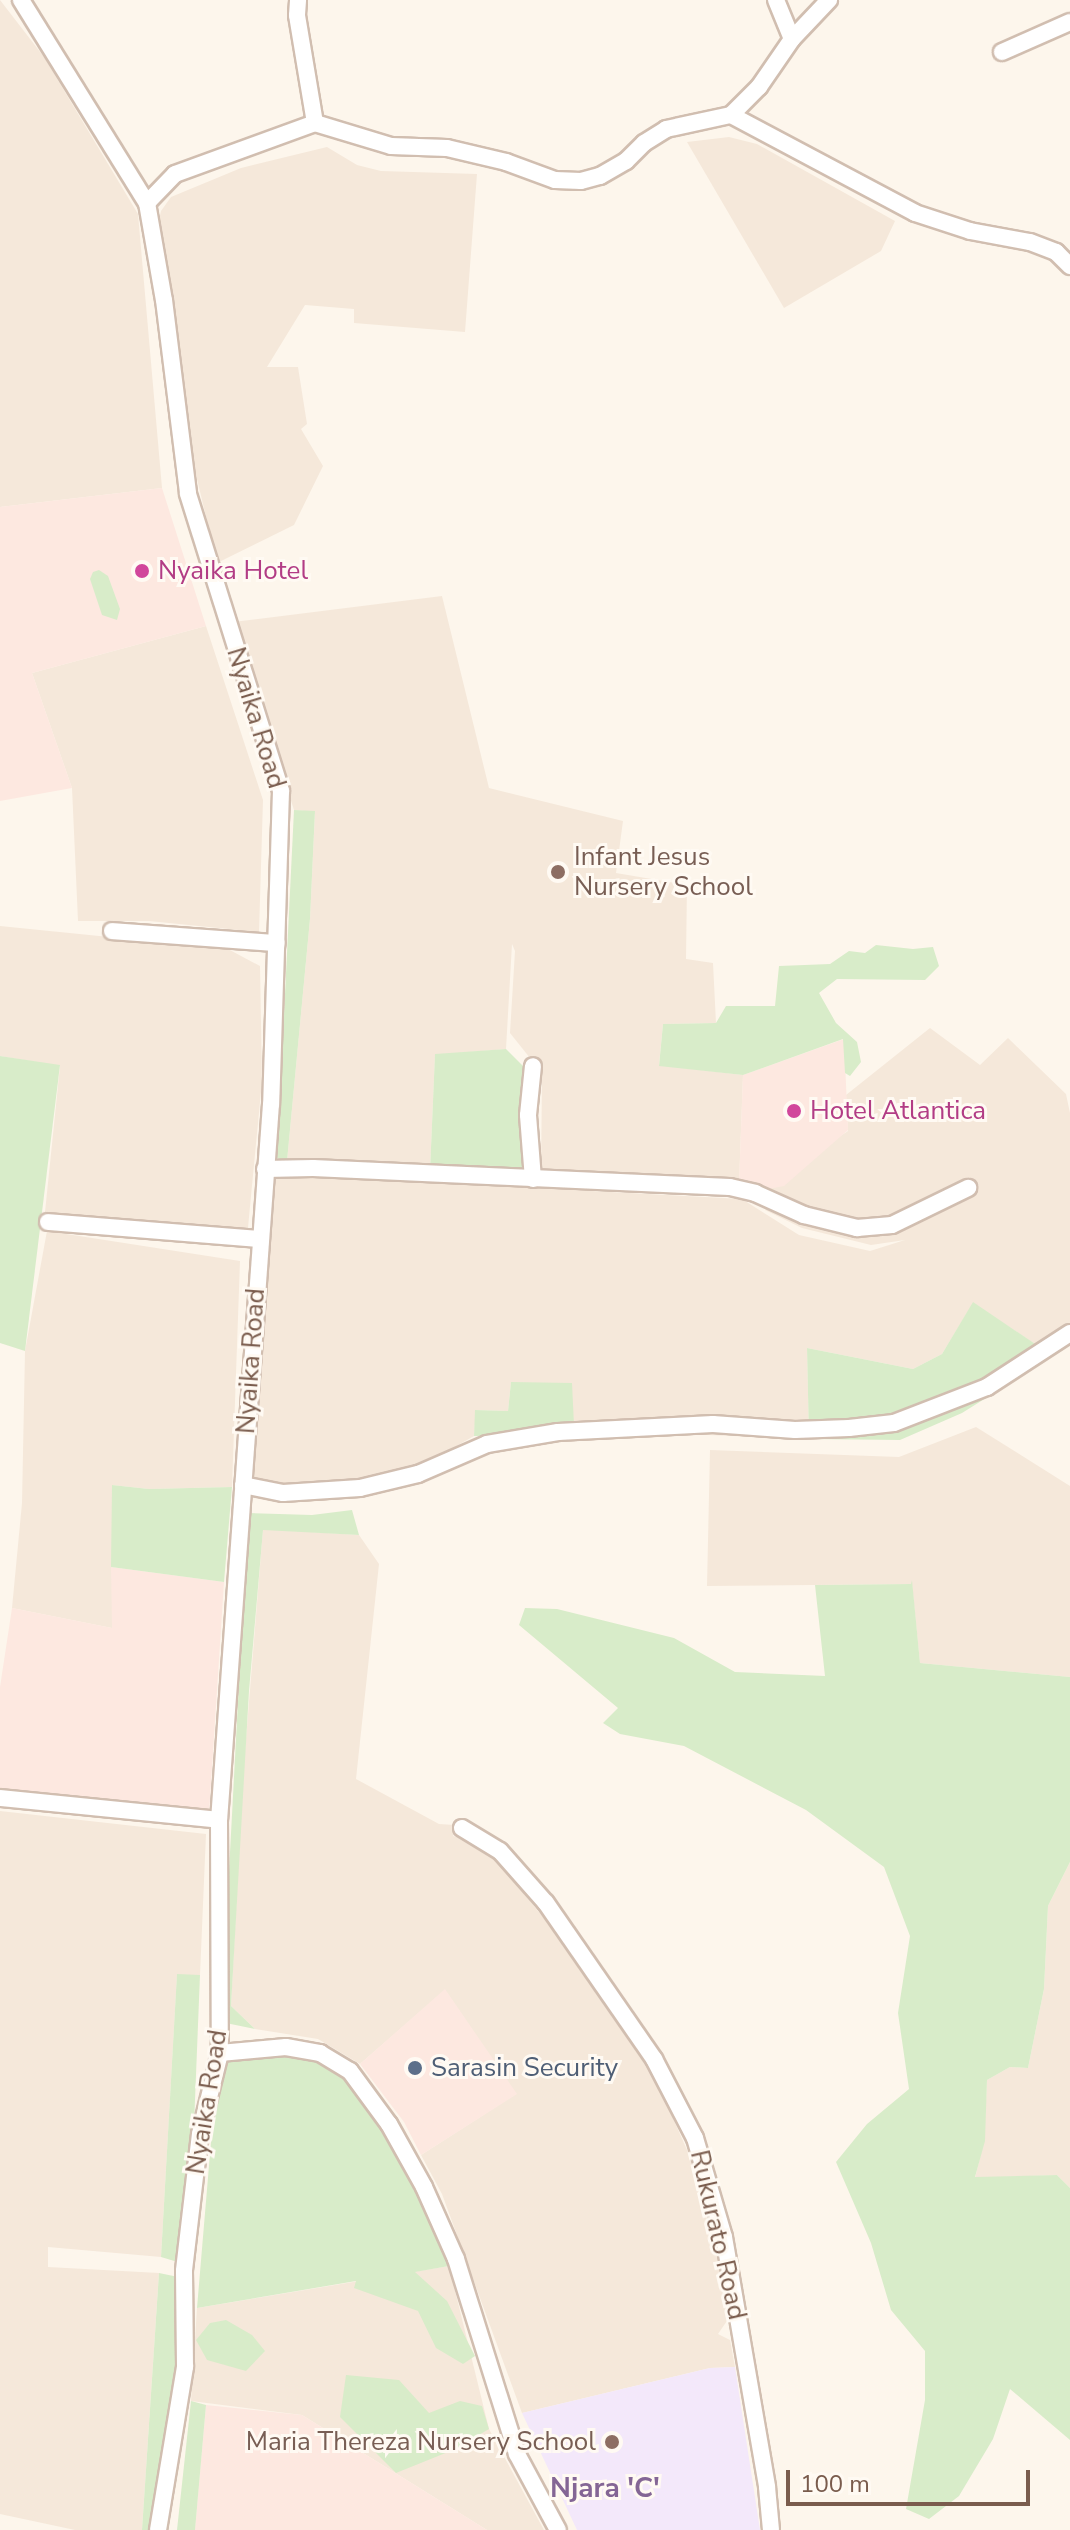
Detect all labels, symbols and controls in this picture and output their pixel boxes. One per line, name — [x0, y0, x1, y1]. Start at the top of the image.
place label: Nyaika Hotel — [158, 555, 308, 587]
marker: Nyaika Hotel — [133, 562, 151, 580]
street label: Nyaika Road — [220, 644, 292, 792]
place label: Infant Jesus Nursery School — [574, 841, 753, 902]
marker: Infant Jesus Nursery School — [549, 863, 567, 881]
place label: Hotel Atlantica — [810, 1095, 986, 1127]
marker: Hotel Atlantica — [785, 1102, 803, 1120]
street label: Nyaika Road — [230, 1287, 272, 1435]
street label: Nyaika Road — [180, 2027, 234, 2177]
place label: Sarasin Security — [431, 2052, 618, 2084]
marker: Sarasin Security — [406, 2059, 424, 2077]
street label: Rukurato Road — [683, 2147, 753, 2323]
place label: Maria Thereza Nursery School — [246, 2426, 596, 2458]
marker: Maria Thereza Nursery School — [603, 2433, 621, 2451]
scale bar — [790, 2454, 1034, 2504]
text: 100 m — [800, 2468, 870, 2500]
district label: Njara 'C' — [550, 2471, 660, 2505]

